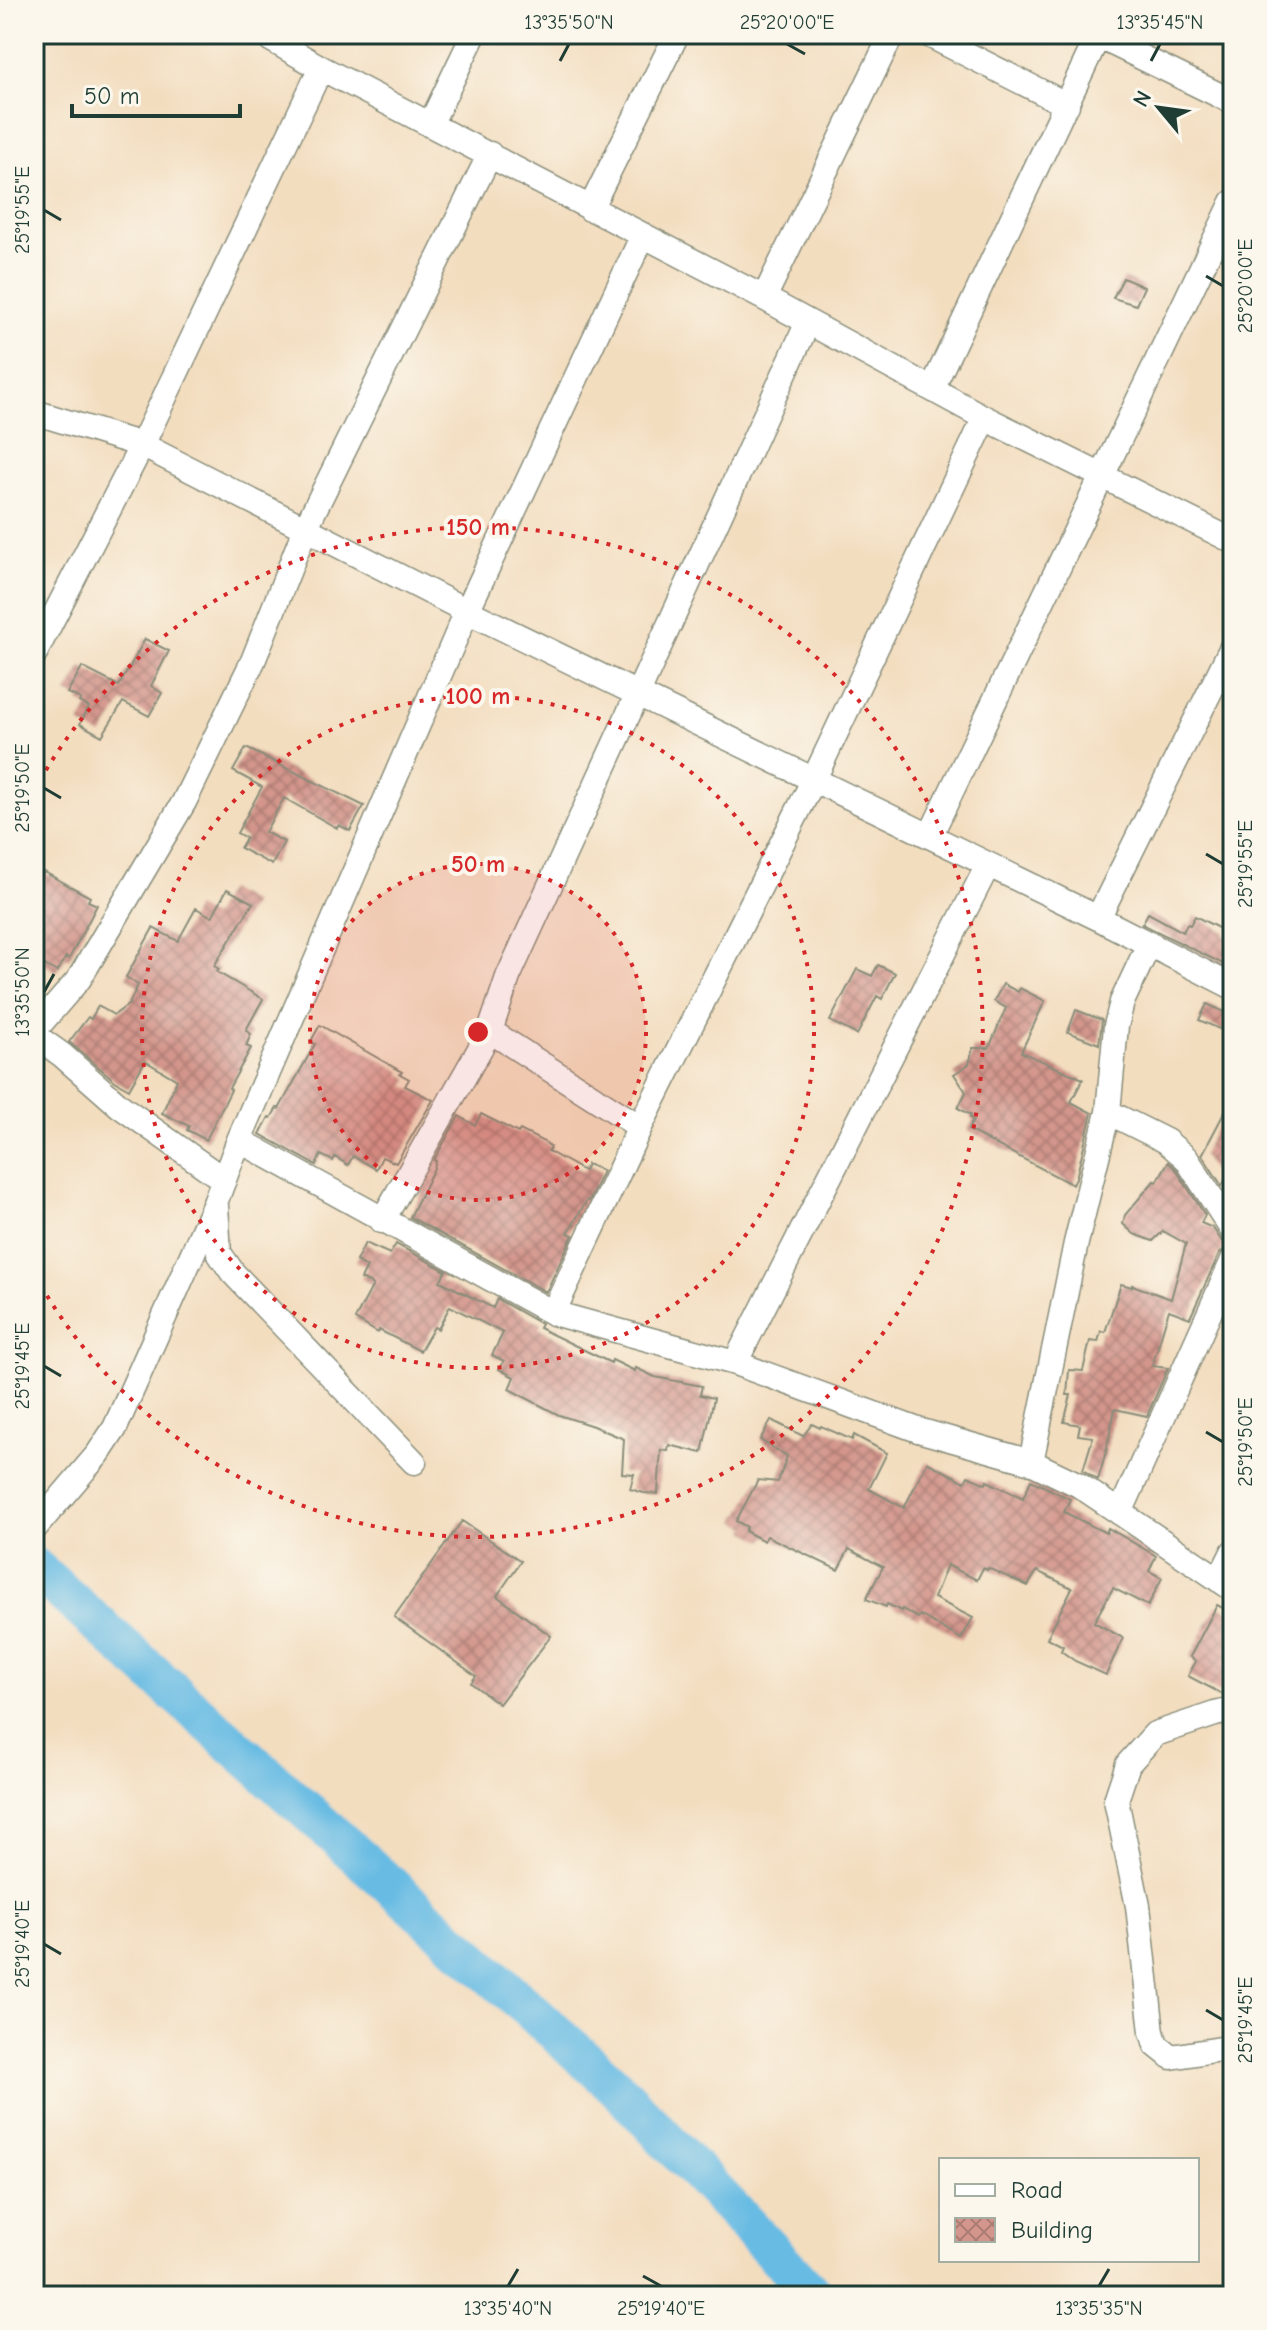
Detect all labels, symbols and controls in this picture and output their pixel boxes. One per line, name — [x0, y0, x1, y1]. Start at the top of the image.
text: 13°35'50"N — [524, 11, 614, 34]
text: 25°20'00"E — [740, 11, 834, 34]
text: 13°35'45"N — [1116, 11, 1204, 34]
scale bar — [72, 68, 240, 118]
north arrow — [1119, 68, 1199, 148]
text: 50 m — [84, 82, 140, 110]
text: N — [1128, 86, 1157, 111]
text: 25°19'55"E — [11, 166, 34, 254]
text: 25°20'00"E — [1234, 239, 1257, 333]
text: 150 m — [446, 513, 510, 541]
text: 100 m — [446, 682, 510, 710]
text: 25°19'50"E — [11, 743, 34, 833]
text: 25°19'55"E — [1234, 820, 1257, 908]
text: 50 m — [451, 850, 505, 878]
text: 13°35'50"N — [11, 947, 34, 1037]
centre of rings — [464, 1018, 492, 1046]
text: 25°19'45"E — [11, 1323, 34, 1409]
text: 25°19'50"E — [1234, 1397, 1257, 1487]
text: 25°19'40"E — [11, 1900, 34, 1988]
text: 25°19'45"E — [1234, 1977, 1257, 2063]
legend — [939, 2158, 1199, 2262]
text: Road — [1011, 2176, 1063, 2204]
text: Building — [1011, 2216, 1093, 2244]
text: 13°35'40"N — [464, 2297, 552, 2320]
text: 25°19'40"E — [617, 2297, 705, 2320]
text: 13°35'35"N — [1055, 2297, 1143, 2320]

